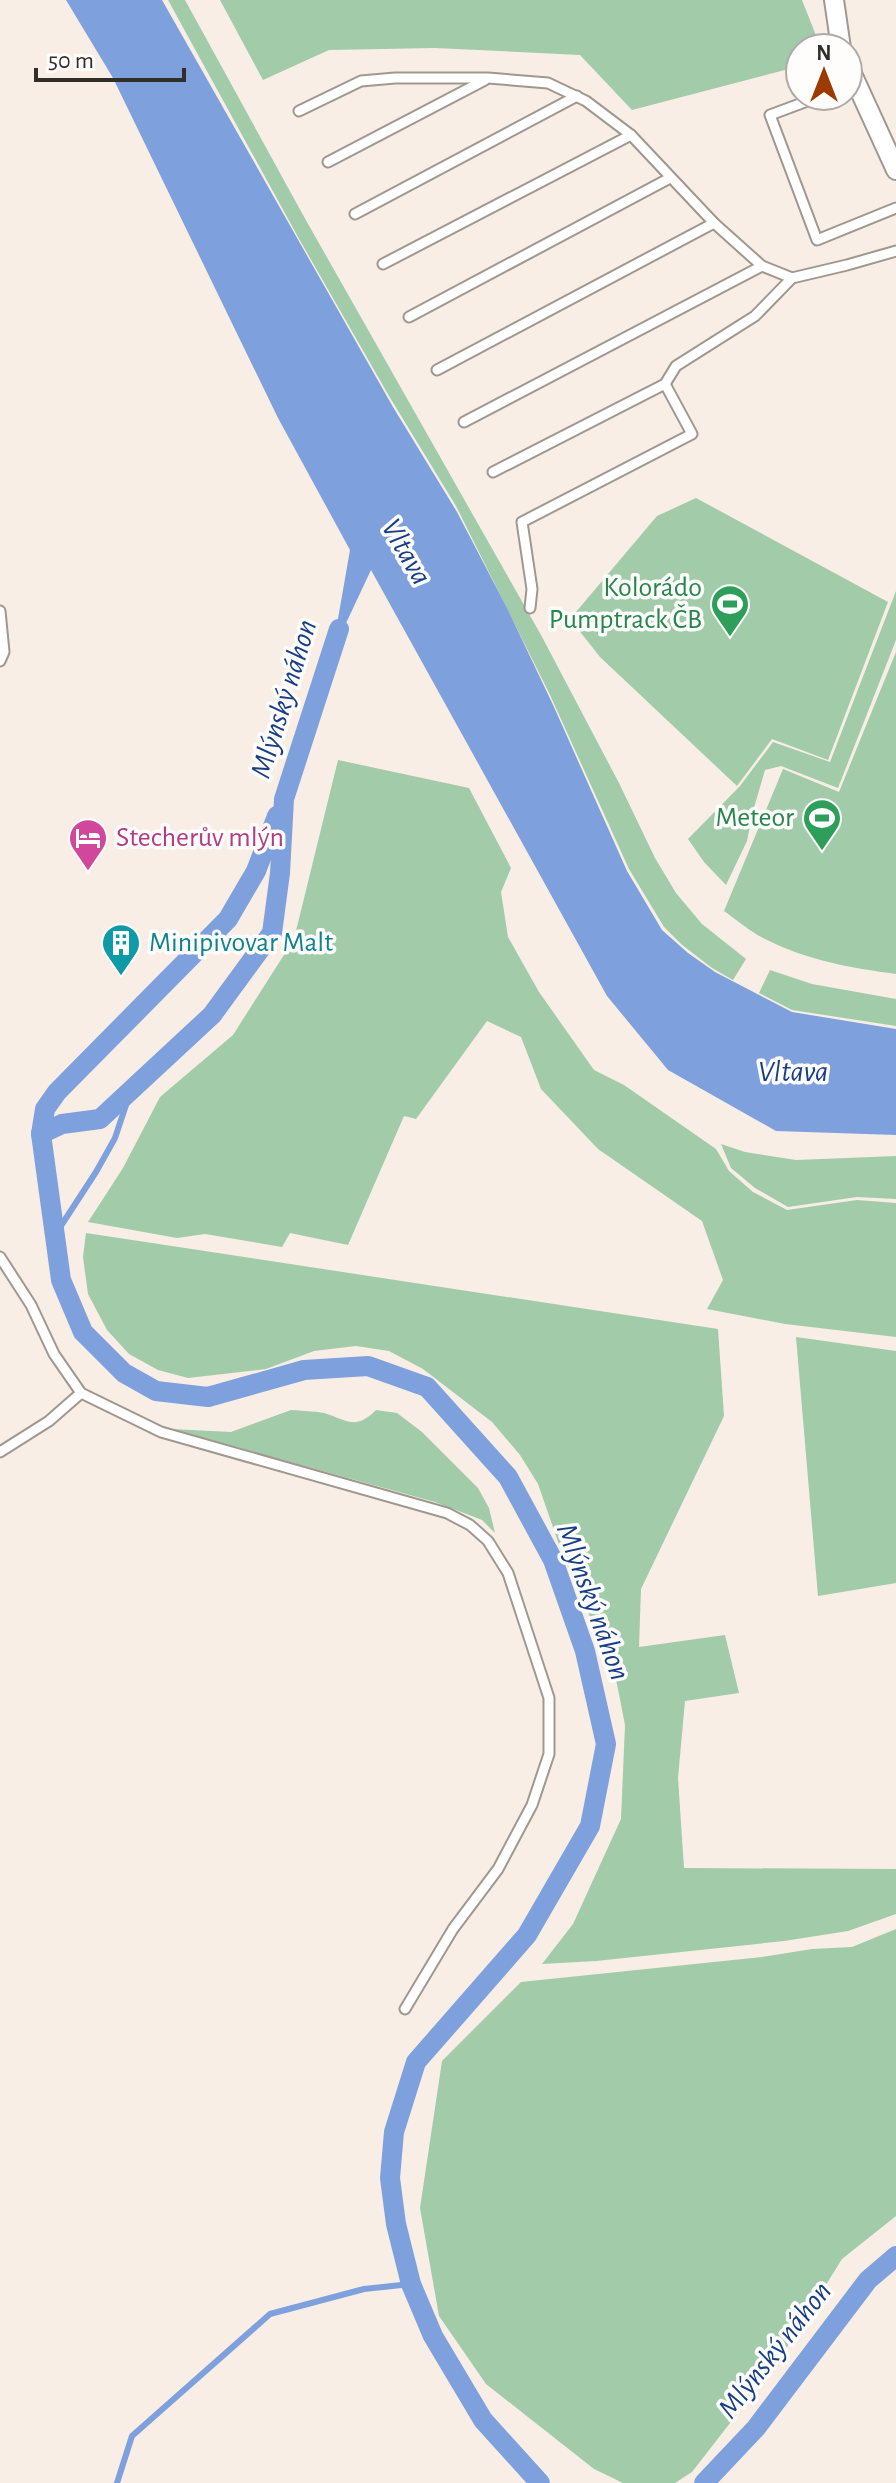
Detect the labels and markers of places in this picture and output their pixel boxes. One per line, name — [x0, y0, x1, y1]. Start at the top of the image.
place label: Kolorádo Pumptrack ČB — [549, 574, 702, 634]
sports icon: Kolorádo Pumptrack ČB — [709, 583, 751, 638]
sports icon: Meteor — [801, 797, 843, 852]
place label: Meteor — [716, 804, 794, 832]
hotel icon: Stecherův mlýn — [67, 817, 109, 872]
place label: Stecherův mlýn — [116, 824, 284, 852]
building icon: Minipivovar Malt — [100, 922, 142, 977]
place label: Minipivovar Malt — [149, 929, 333, 957]

